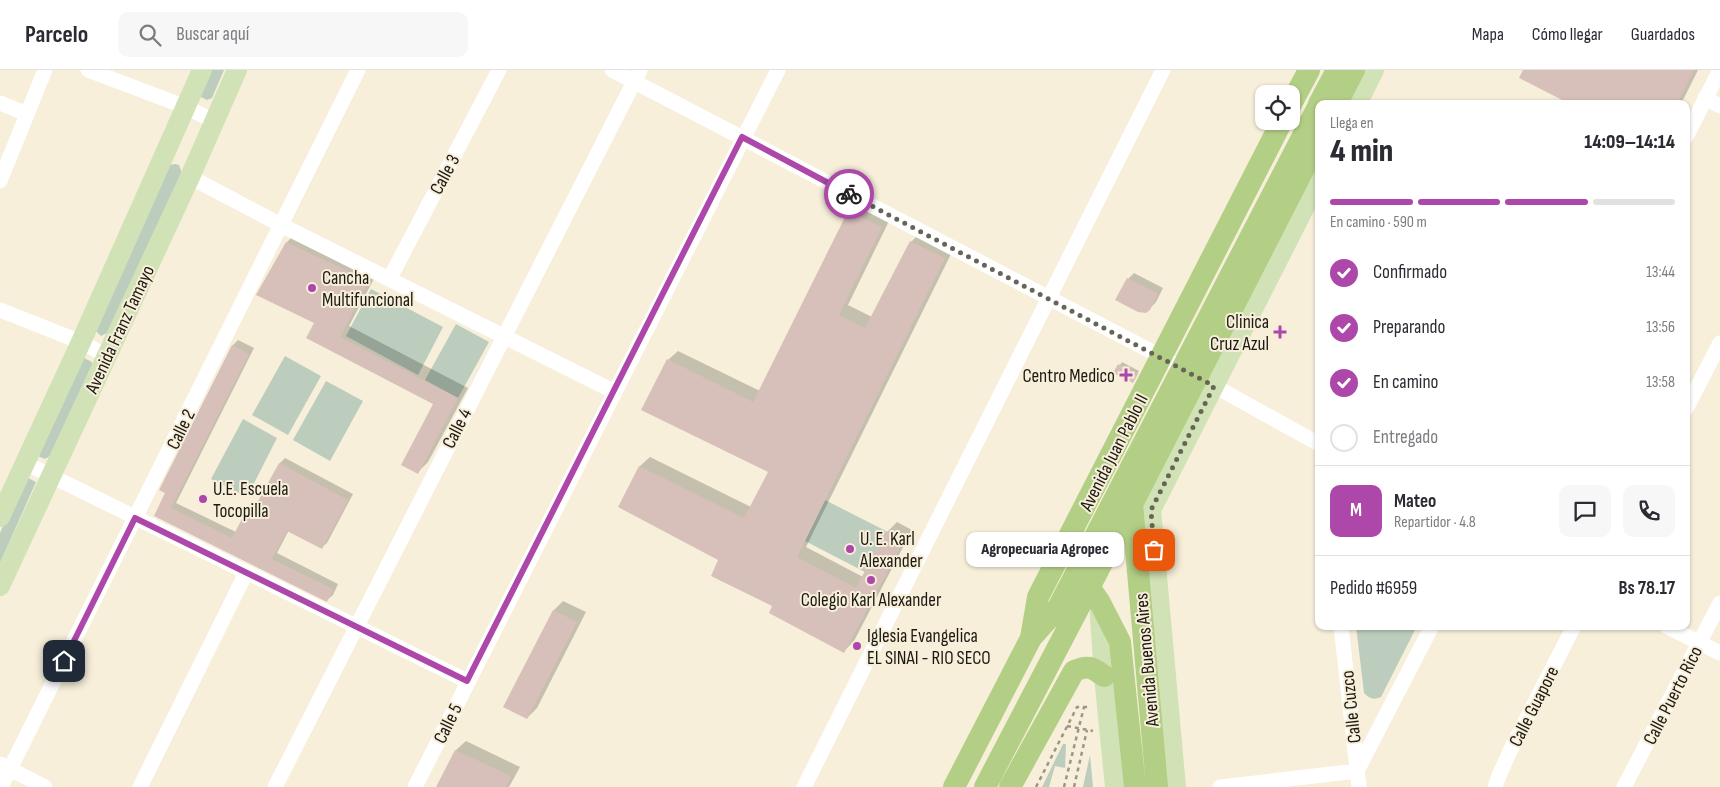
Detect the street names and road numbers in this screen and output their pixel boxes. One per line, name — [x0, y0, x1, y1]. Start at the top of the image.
street label: Calle 3 — [425, 151, 465, 199]
street label: Avenida Franz Tamayo — [80, 262, 160, 398]
street label: Avenida Juan Pablo II — [1075, 390, 1154, 516]
street label: Calle 4 — [438, 405, 477, 453]
street label: Calle 2 — [162, 406, 201, 453]
street label: Avenida Buenos Aires — [1130, 592, 1165, 729]
street label: Calle Puerto Rico — [1639, 643, 1708, 749]
street label: Calle Guapore — [1504, 663, 1564, 751]
street label: Calle Cuzco — [1336, 669, 1367, 744]
street label: Calle 5 — [429, 700, 468, 747]

